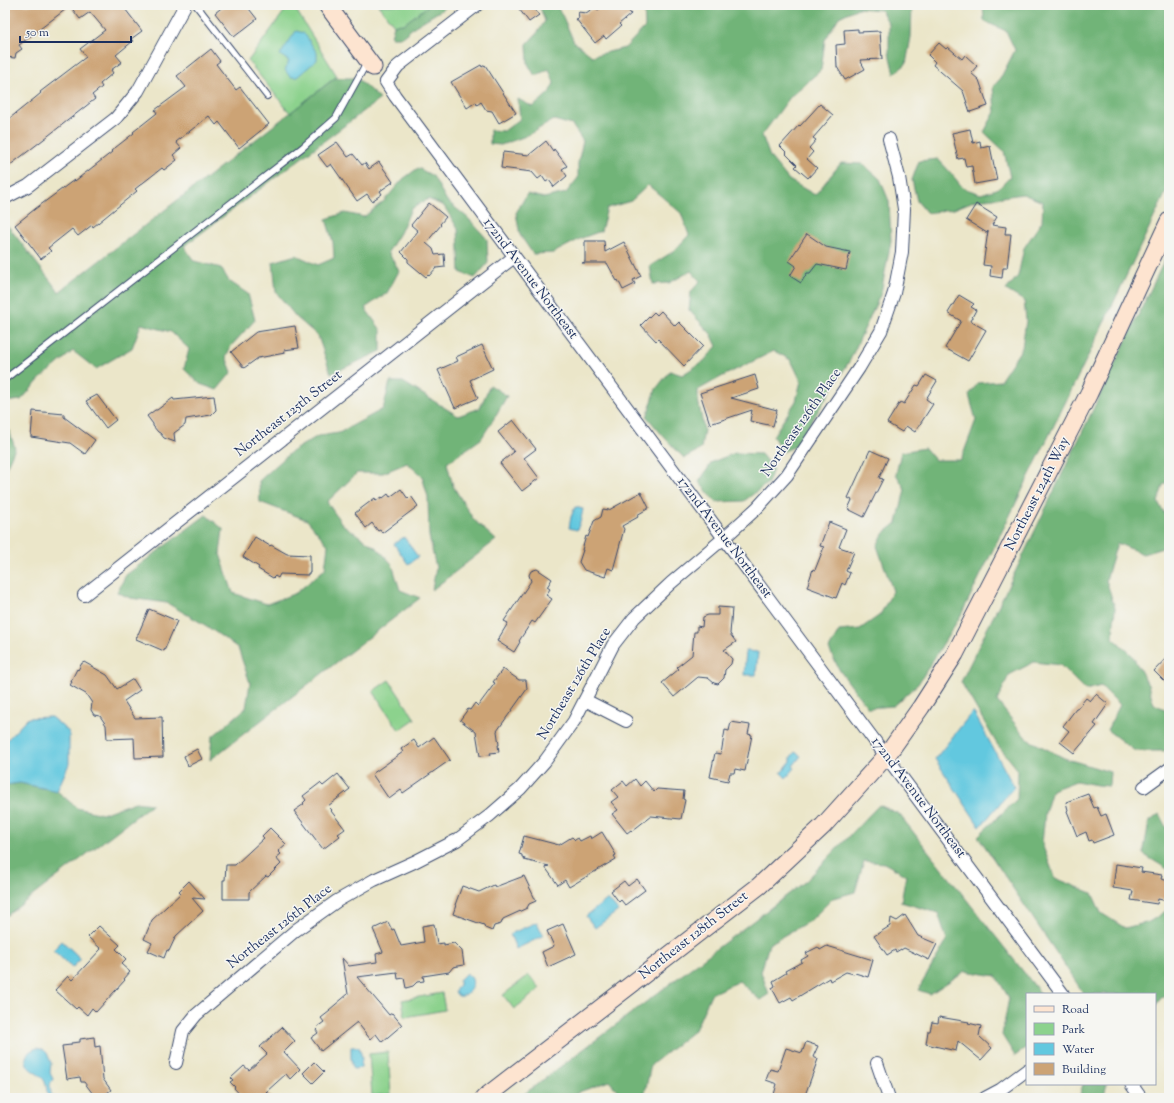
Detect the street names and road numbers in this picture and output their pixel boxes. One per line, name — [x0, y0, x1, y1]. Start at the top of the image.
street label: 172nd Avenue Northeast — [478, 214, 582, 344]
street label: Northeast 126th Place — [757, 365, 847, 481]
street label: Northeast 125th Street — [231, 366, 347, 462]
street label: Northeast 124th Way — [1001, 434, 1075, 554]
street label: 172nd Avenue Northeast — [672, 473, 776, 603]
street label: Northeast 126th Place — [533, 624, 617, 744]
street label: 172nd Avenue Northeast — [866, 733, 970, 863]
street label: Northeast 126th Place — [223, 880, 337, 974]
street label: Northeast 128th Street — [635, 887, 753, 985]

